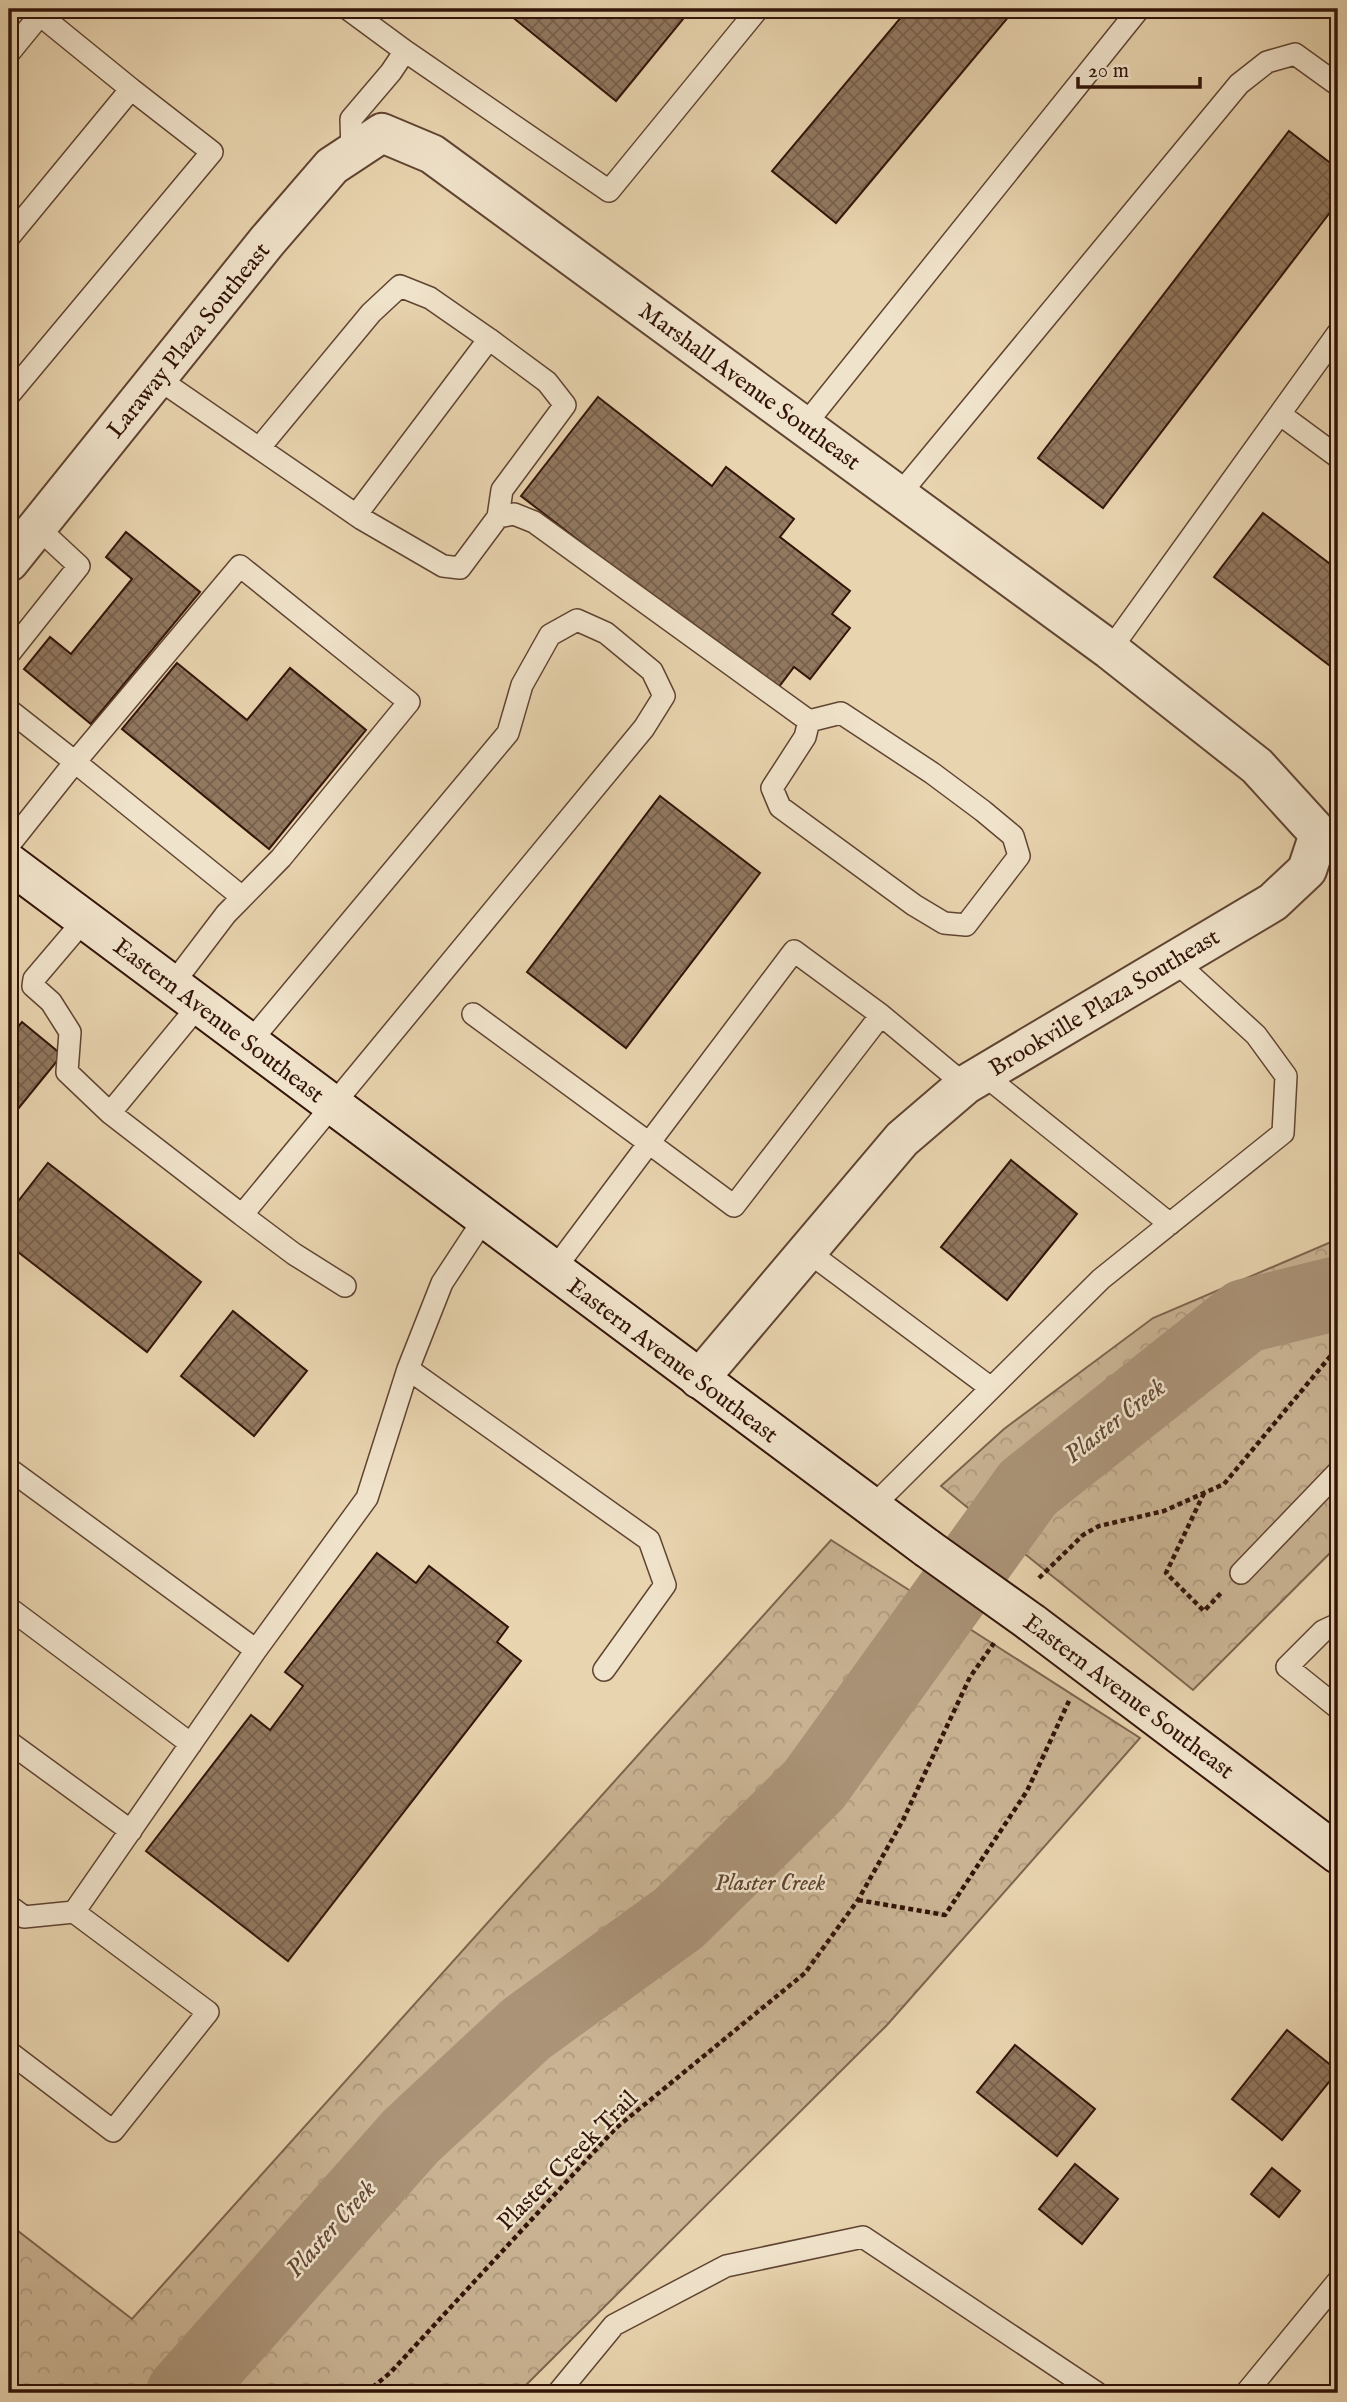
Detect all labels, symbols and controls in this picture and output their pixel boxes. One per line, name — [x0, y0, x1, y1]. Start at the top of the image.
scale bar — [1078, 46, 1200, 90]
text: 20 m — [1088, 58, 1129, 85]
street label: Laraway Plaza Southeast — [101, 237, 278, 445]
street label: Marshall Avenue Southeast — [632, 296, 866, 478]
street label: Brookville Plaza Southeast — [984, 922, 1226, 1084]
street label: Eastern Avenue Southeast — [106, 932, 330, 1111]
street label: Eastern Avenue Southeast — [560, 1272, 784, 1451]
water label: Plaster Creek — [1057, 1371, 1173, 1471]
street label: Eastern Avenue Southeast — [1016, 1608, 1240, 1787]
park label: Plaster Creek — [715, 1868, 826, 1899]
street label: Plaster Creek Trail — [491, 2084, 645, 2238]
water label: Plaster Creek — [279, 2173, 384, 2285]

